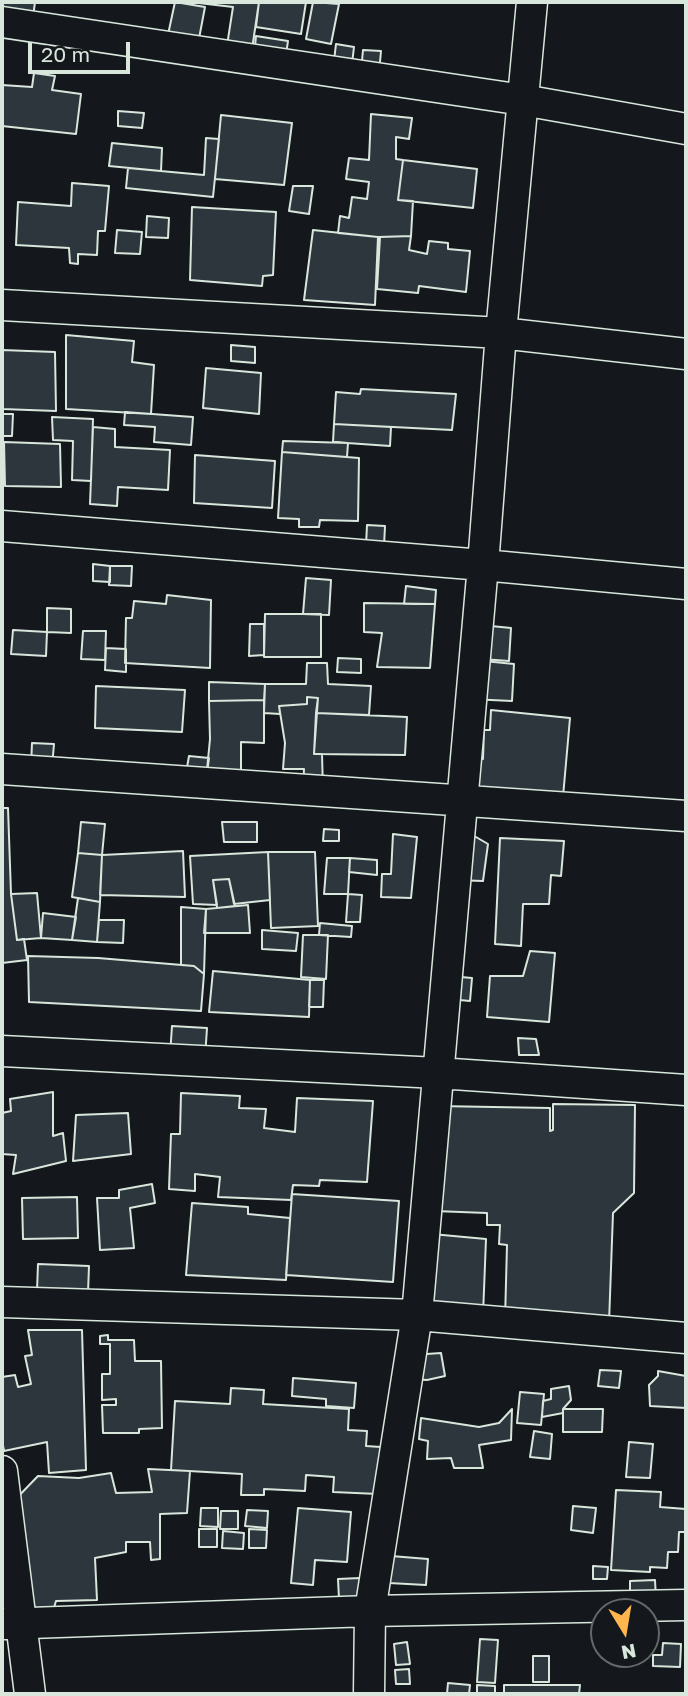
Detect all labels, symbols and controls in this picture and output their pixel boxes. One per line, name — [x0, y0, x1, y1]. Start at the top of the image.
scale bar — [32, 28, 133, 72]
text: 20 m — [41, 41, 90, 67]
north arrow — [590, 1598, 660, 1668]
text: N — [619, 1639, 638, 1665]

